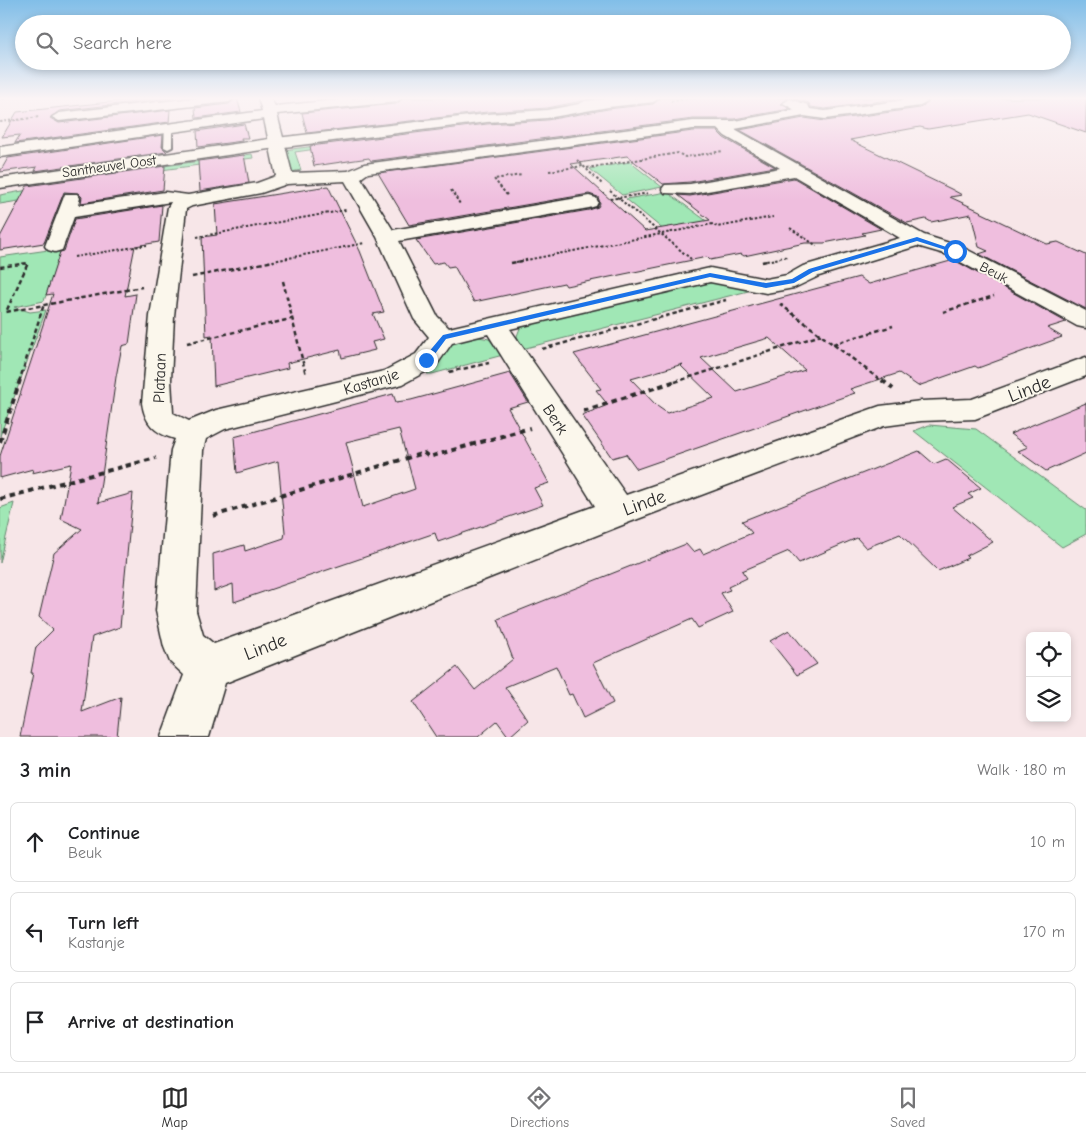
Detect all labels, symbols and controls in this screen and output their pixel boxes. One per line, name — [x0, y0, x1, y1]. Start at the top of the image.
search box — [15, 15, 1071, 70]
icon: search — [33, 29, 61, 57]
text: Search here — [73, 32, 172, 54]
street label: Santheuvel Oost — [61, 151, 158, 182]
route start — [944, 240, 967, 263]
street label: Beuk — [977, 258, 1011, 287]
route end — [415, 349, 438, 372]
street label: Plataan — [150, 353, 170, 403]
street label: Kastanje — [341, 365, 401, 399]
street label: Linde — [1005, 371, 1054, 407]
street label: Berk — [539, 401, 572, 438]
street label: Linde — [620, 485, 669, 521]
street label: Linde — [241, 629, 290, 665]
map controls — [1026, 632, 1071, 722]
button: locate — [1026, 632, 1071, 677]
button: layers — [1026, 677, 1071, 722]
text: 3 min — [20, 758, 71, 782]
text: Walk · 180 m — [977, 761, 1066, 779]
text: Continue — [68, 822, 140, 844]
icon: ahead — [21, 828, 49, 856]
text: 10 m — [1030, 833, 1065, 851]
text: Beuk — [68, 844, 102, 862]
text: Turn left — [68, 912, 139, 934]
icon: left — [21, 918, 49, 946]
text: 170 m — [1023, 923, 1065, 941]
text: Kastanje — [68, 934, 125, 952]
icon: arrive — [21, 1008, 49, 1036]
text: Arrive at destination — [68, 1011, 234, 1033]
tab: Map — [161, 1084, 189, 1131]
tab: Directions — [510, 1084, 569, 1131]
tab: Saved — [890, 1084, 925, 1131]

